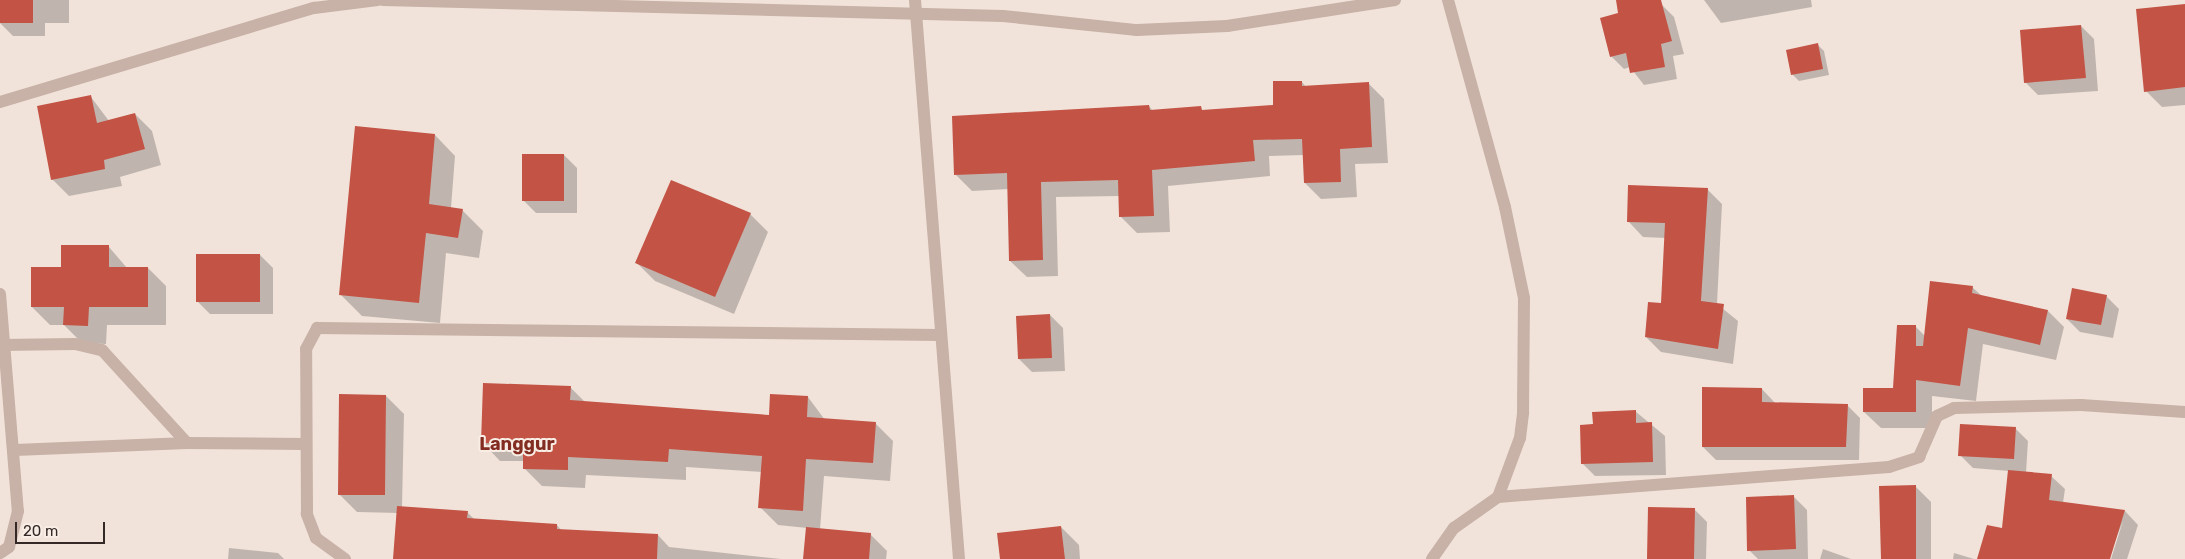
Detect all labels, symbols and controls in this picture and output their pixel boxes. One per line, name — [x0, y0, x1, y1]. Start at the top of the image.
district label: Langgur — [479, 433, 555, 455]
scale bar — [18, 512, 108, 544]
text: 20 m — [23, 522, 58, 540]

